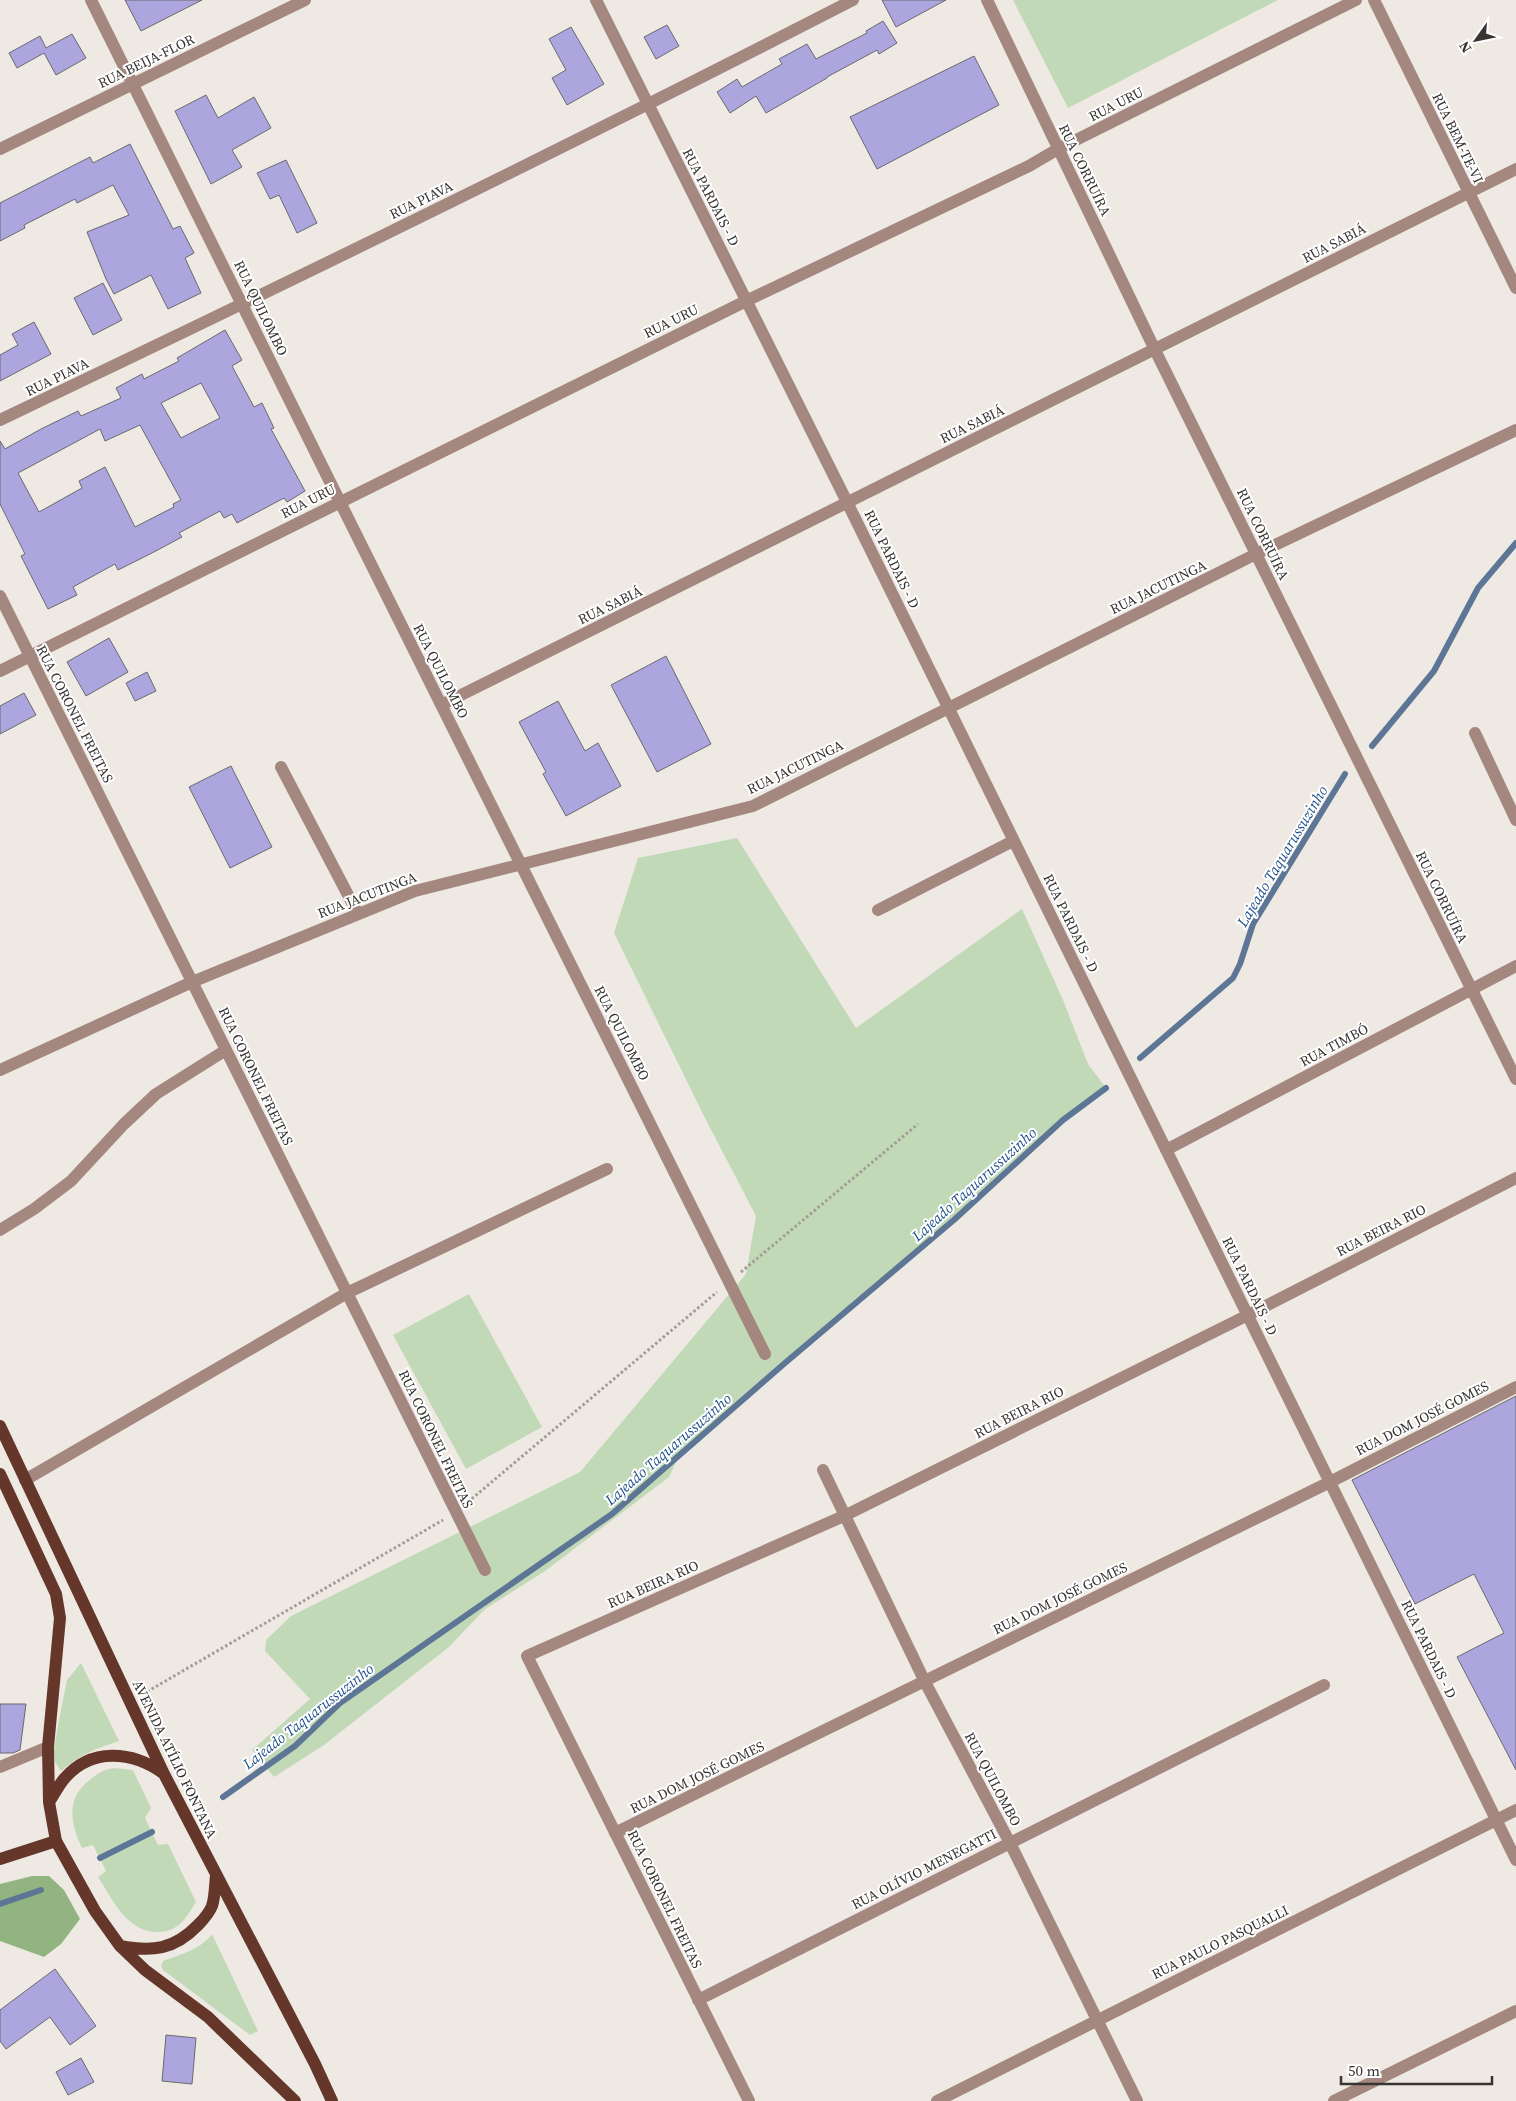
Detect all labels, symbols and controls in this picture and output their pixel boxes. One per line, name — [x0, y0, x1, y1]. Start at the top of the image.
north arrow — [1451, 15, 1501, 65]
street label: RUA BEIJA-FLOR — [94, 29, 198, 93]
text: N — [1454, 37, 1476, 57]
street label: RUA URU — [1085, 82, 1147, 126]
street label: RUA BEM-TE-VI — [1427, 89, 1489, 187]
street label: RUA CORRUÍRA — [1054, 121, 1116, 220]
street label: RUA PARDAIS - D — [678, 145, 744, 249]
street label: RUA PIAVA — [386, 176, 457, 224]
street label: RUA SABIÁ — [1299, 218, 1370, 268]
street label: RUA QUILOMBO — [229, 257, 293, 359]
street label: RUA URU — [640, 299, 702, 343]
street label: RUA PIAVA — [22, 353, 93, 401]
street label: RUA SABIÁ — [936, 400, 1008, 448]
street label: RUA URU — [277, 479, 339, 523]
street label: RUA CORRUÍRA — [1232, 485, 1294, 584]
street label: RUA PARDAIS - D — [859, 506, 925, 612]
street label: RUA JACUTINGA — [1107, 555, 1210, 619]
street label: RUA SABIÁ — [574, 581, 646, 629]
street label: RUA QUILOMBO — [409, 620, 474, 722]
street label: RUA CORONEL FREITAS — [32, 642, 118, 786]
street label: RUA JACUTINGA — [744, 735, 847, 799]
water label: Lajeado Taquarussuzinho — [1231, 782, 1333, 931]
street label: RUA CORRUÍRA — [1411, 848, 1473, 947]
street label: RUA JACUTINGA — [314, 867, 420, 923]
street label: RUA PARDAIS - D — [1038, 870, 1104, 976]
street label: RUA QUILOMBO — [590, 982, 655, 1084]
street label: RUA CORONEL FREITAS — [214, 1003, 298, 1149]
street label: RUA TIMBÓ — [1296, 1019, 1372, 1071]
water label: Lajeado Taquarussuzinho — [906, 1122, 1041, 1246]
street label: RUA BEIRA RIO — [1333, 1199, 1429, 1261]
street label: RUA PARDAIS - D — [1217, 1233, 1283, 1339]
street label: RUA CORONEL FREITAS — [394, 1366, 478, 1512]
street label: RUA DOM JOSÉ GOMES — [1352, 1376, 1492, 1460]
street label: RUA BEIRA RIO — [971, 1381, 1067, 1443]
water label: Lajeado Taquarussuzinho — [600, 1388, 736, 1510]
street label: RUA BEIRA RIO — [604, 1555, 702, 1613]
street label: RUA DOM JOSÉ GOMES — [989, 1557, 1131, 1639]
street label: RUA PARDAIS - D — [1396, 1596, 1462, 1702]
water label: Lajeado Taquarussuzinho — [237, 1658, 378, 1775]
street label: AVENIDA ATÍLIO FONTANA — [128, 1676, 222, 1842]
street label: RUA QUILOMBO — [960, 1728, 1026, 1830]
street label: RUA DOM JOSÉ GOMES — [626, 1736, 768, 1818]
street label: RUA OLÍVIO MENEGATTI — [848, 1824, 1000, 1914]
street label: RUA CORONEL FREITAS — [623, 1826, 707, 1972]
street label: RUA PAULO PASQUALLI — [1148, 1900, 1292, 1984]
scale bar — [1341, 2054, 1492, 2086]
text: 50 m — [1348, 2060, 1380, 2081]

